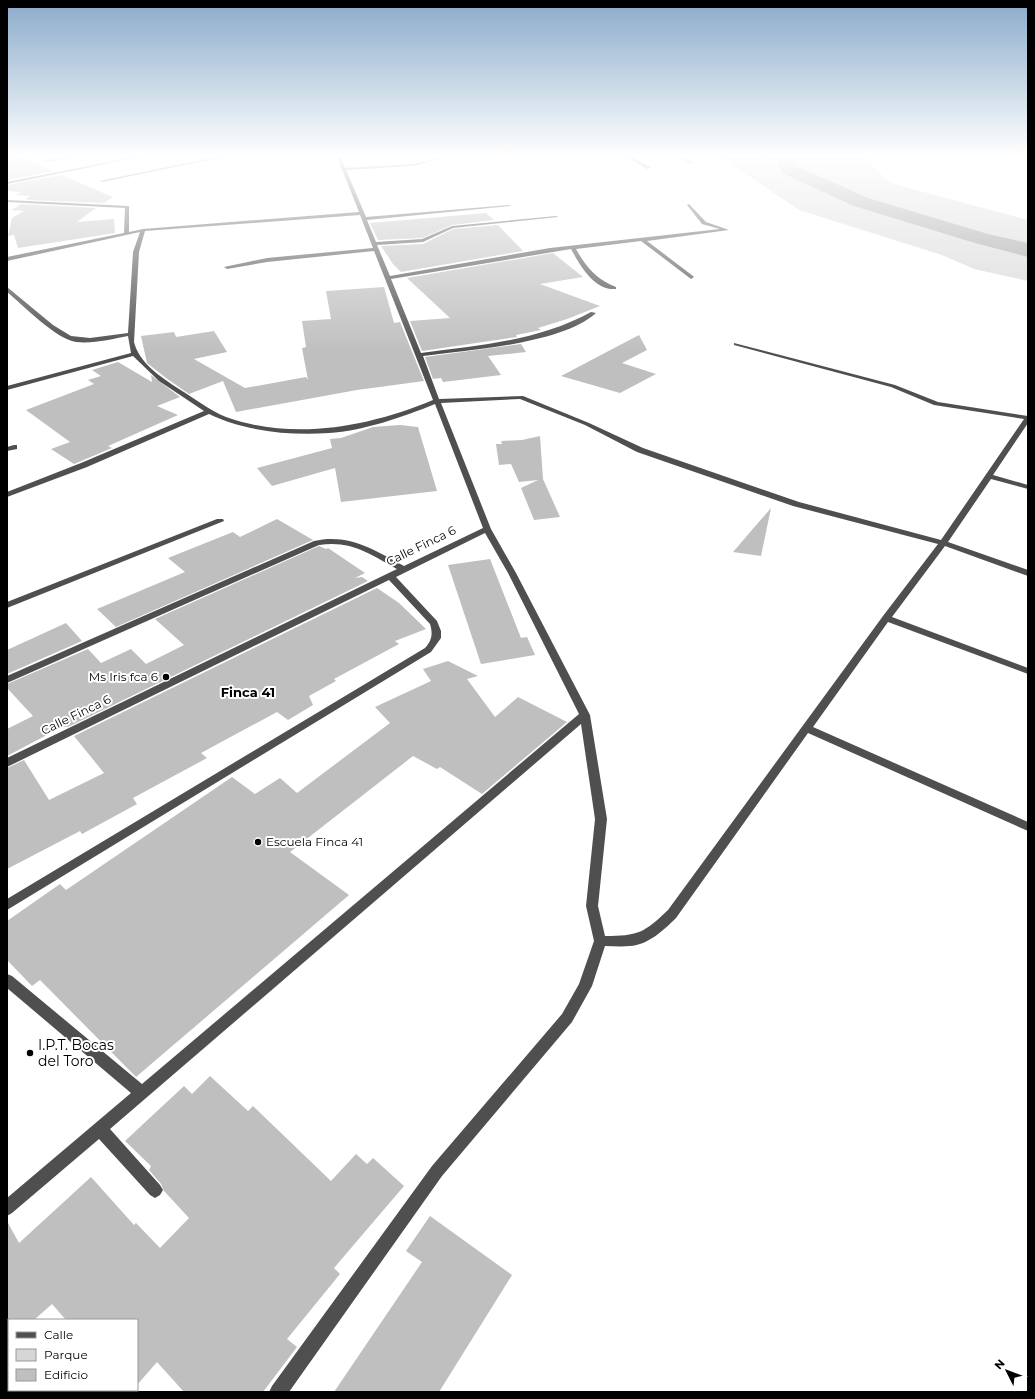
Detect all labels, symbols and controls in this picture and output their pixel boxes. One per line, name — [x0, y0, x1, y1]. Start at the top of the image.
street label: Calle Finca 6 — [384, 522, 458, 569]
place label: Ms Iris fca 6 — [89, 669, 158, 684]
marker: Ms Iris fca 6 — [161, 672, 171, 682]
district label: Finca 41 — [221, 684, 275, 700]
street label: Calle Finca 6 — [39, 691, 113, 738]
place label: Escuela Finca 41 — [266, 834, 363, 849]
marker: Escuela Finca 41 — [253, 837, 263, 847]
place label: I.P.T. Bocas del Toro — [38, 1036, 114, 1070]
marker: I.P.T. Bocas del Toro — [25, 1048, 35, 1058]
legend — [8, 1319, 138, 1391]
text: Calle — [44, 1327, 73, 1342]
text: Parque — [44, 1347, 88, 1362]
north arrow — [987, 1351, 1027, 1391]
text: N — [991, 1356, 1008, 1372]
text: Edificio — [44, 1367, 88, 1382]

